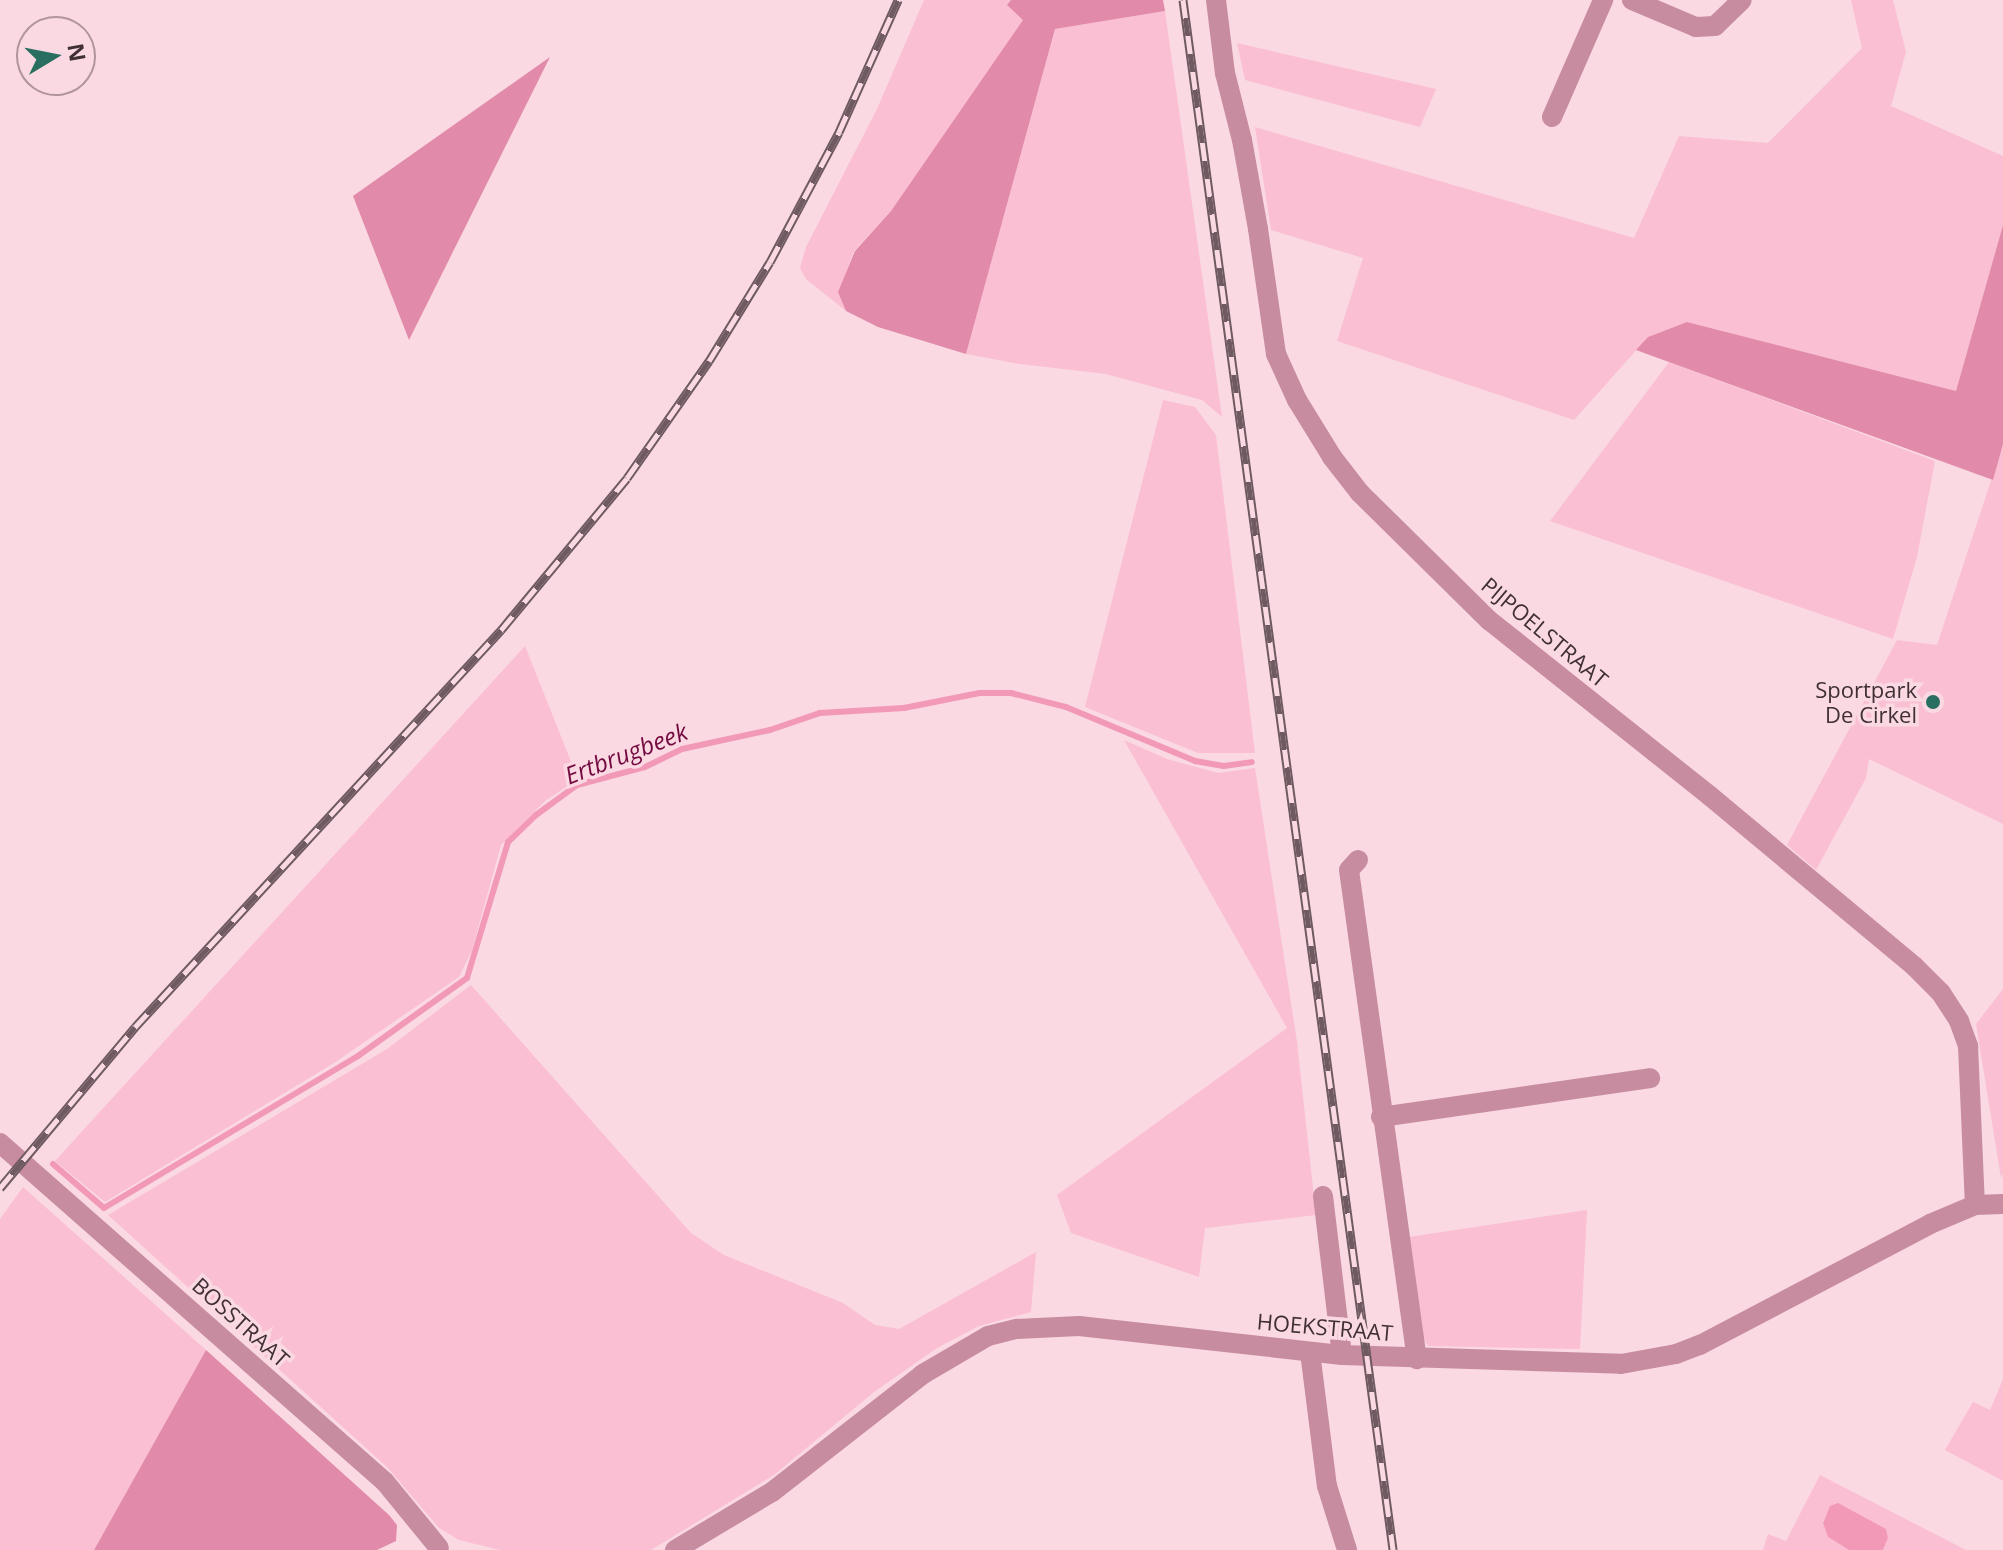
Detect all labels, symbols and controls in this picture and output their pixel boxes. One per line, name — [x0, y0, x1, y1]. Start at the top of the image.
north arrow — [16, 16, 96, 96]
text: N — [61, 41, 94, 64]
street label: PIJPOELSTRAAT — [1476, 571, 1614, 693]
place label: Sportpark De Cirkel — [1815, 676, 1917, 728]
marker: Sportpark De Cirkel — [1924, 693, 1942, 711]
water label: Ertbrugbeek — [561, 716, 691, 790]
street label: BOSSTRAAT — [187, 1272, 295, 1372]
street label: HOEKSTRAAT — [1256, 1308, 1394, 1346]

